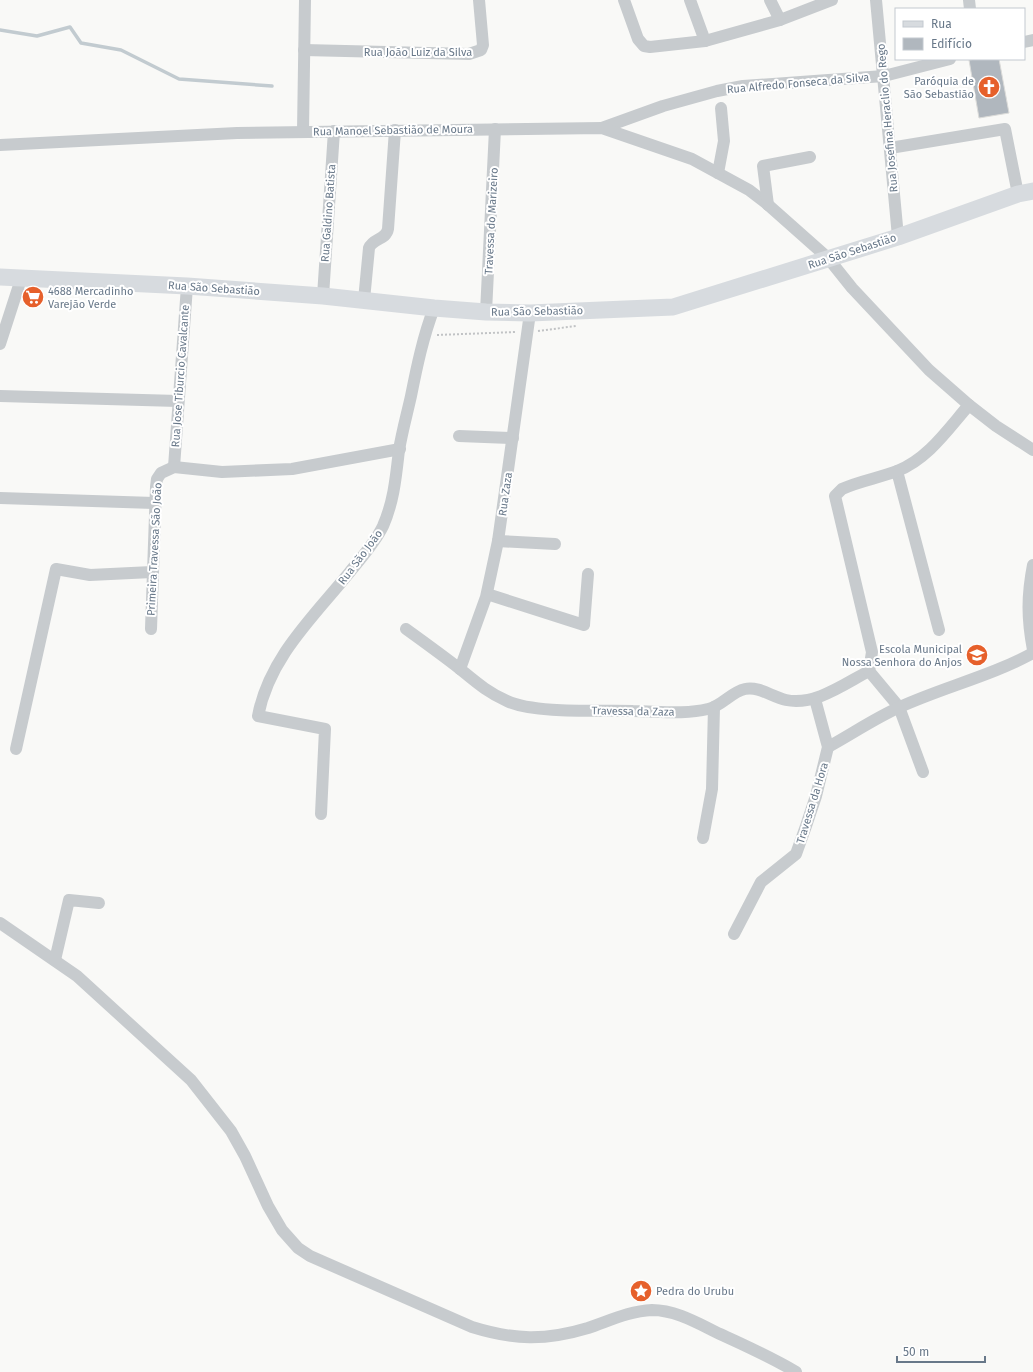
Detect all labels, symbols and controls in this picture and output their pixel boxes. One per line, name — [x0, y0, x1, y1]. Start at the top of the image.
legend — [895, 8, 1025, 60]
text: Rua — [931, 17, 952, 31]
text: Edifício — [931, 37, 972, 51]
street label: Rua Josefina Heraclio do Rego — [875, 43, 900, 193]
street label: Rua João Luiz da Silva — [364, 46, 472, 59]
street label: Rua Alfredo Fonseca da Silva — [726, 71, 870, 96]
church icon: Paróquia de São Sebastião — [976, 74, 1002, 100]
place label: Paróquia de São Sebastião — [904, 75, 974, 101]
street label: Rua Manoel Sebastião de Moura — [313, 123, 473, 138]
street label: Rua Galdino Batista — [319, 164, 338, 262]
street label: Travessa do Marizeiro — [482, 167, 501, 275]
street label: Rua São Sebastião — [806, 231, 898, 272]
street label: Rua São Sebastião — [168, 279, 260, 298]
supermarket icon: 4688 Mercadinho Varejão Verde — [20, 284, 46, 310]
place label: 4688 Mercadinho Varejão Verde — [48, 285, 133, 311]
street label: Rua Jose Tiburcio Cavalcante — [169, 304, 192, 448]
street label: Rua São Sebastião — [491, 304, 583, 319]
street label: Rua Zaza — [496, 471, 515, 517]
street label: Primeira Travessa São João — [145, 482, 164, 616]
street label: Rua São João — [336, 527, 385, 587]
school or university icon: Escola Municipal Nossa Senhora do Anjos — [964, 642, 990, 668]
place label: Escola Municipal Nossa Senhora do Anjos — [842, 643, 962, 669]
street label: Travessa da Zaza — [591, 704, 675, 719]
street label: Travessa da Hora — [794, 761, 831, 845]
place icon: Pedra do Urubu — [628, 1278, 654, 1304]
place label: Pedra do Urubu — [656, 1285, 734, 1298]
scale bar — [897, 1338, 985, 1364]
text: 50 m — [903, 1345, 929, 1359]

